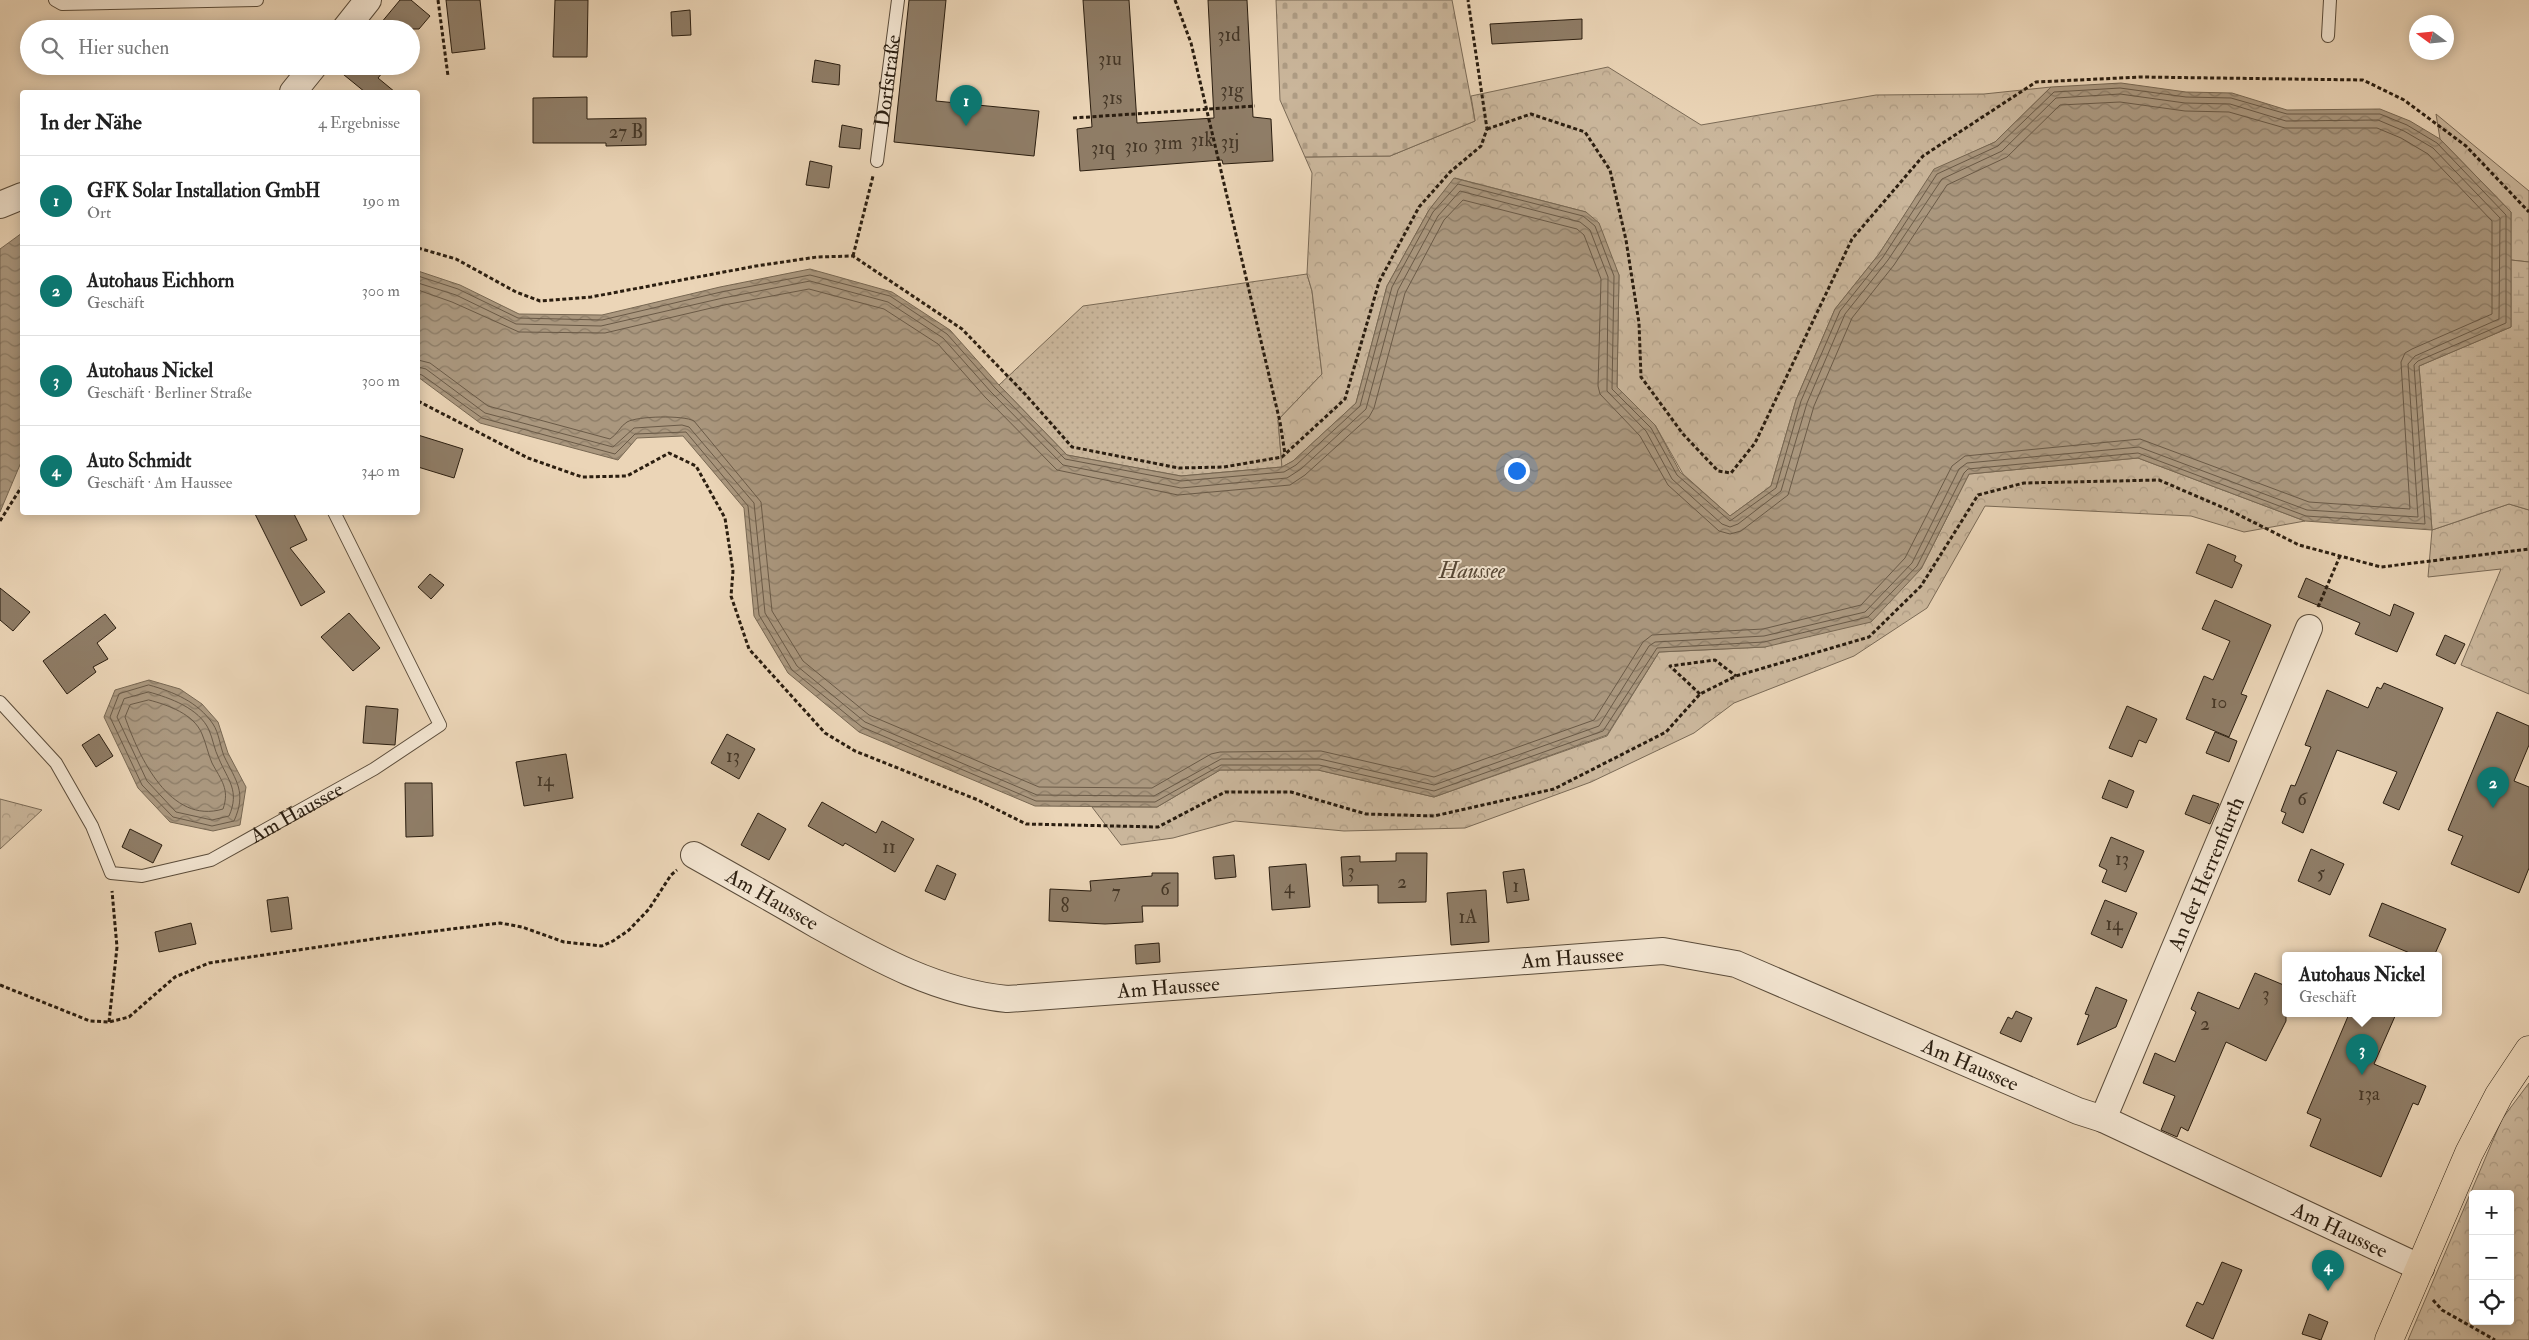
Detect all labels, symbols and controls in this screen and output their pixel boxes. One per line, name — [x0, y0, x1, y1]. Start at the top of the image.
north arrow — [2409, 15, 2454, 60]
search box — [20, 20, 420, 75]
house number: 31d — [1217, 23, 1241, 47]
street label: Dorfstraße — [868, 33, 907, 128]
icon: search — [38, 34, 66, 62]
text: Hier suchen — [78, 36, 169, 60]
house number: 31u — [1098, 47, 1122, 71]
house number: 31g — [1220, 78, 1244, 102]
pin: 1 — [950, 85, 982, 126]
house number: 31s — [1102, 86, 1122, 110]
text: In der Nähe — [40, 109, 142, 136]
text: 4 Ergebnisse — [318, 113, 400, 133]
house number: 27 B — [609, 120, 643, 144]
house number: 31k — [1190, 128, 1214, 152]
house number: 31j — [1221, 130, 1239, 154]
house number: 31m — [1154, 131, 1183, 155]
house number: 31o — [1124, 134, 1148, 158]
house number: 31q — [1091, 136, 1115, 160]
text: GFK Solar Installation GmbH — [87, 179, 320, 203]
text: 1 — [53, 191, 59, 211]
text: 190 m — [362, 191, 400, 211]
text: Ort — [87, 203, 111, 223]
text: Autohaus Eichhorn — [87, 269, 234, 293]
text: 2 — [52, 281, 60, 301]
text: 300 m — [362, 281, 400, 301]
text: Geschäft — [87, 293, 144, 313]
text: Autohaus Nickel — [87, 359, 213, 383]
text: 3 — [53, 371, 59, 391]
text: 300 m — [362, 371, 400, 391]
text: Geschäft · Berliner Straße — [87, 383, 252, 403]
text: Auto Schmidt — [87, 449, 191, 473]
your location — [1504, 458, 1530, 484]
text: 4 — [52, 461, 60, 481]
text: 340 m — [361, 461, 400, 481]
text: Geschäft · Am Haussee — [87, 473, 233, 493]
water label: Haussee — [1438, 557, 1506, 585]
house number: 10 — [2211, 690, 2227, 714]
house number: 13 — [726, 744, 740, 768]
pin: 2 — [2477, 767, 2509, 808]
house number: 14 — [536, 768, 554, 792]
street label: Am Haussee — [244, 775, 348, 850]
house number: 6 — [2297, 787, 2308, 811]
street label: An der Herrenfurth — [2161, 793, 2250, 956]
house number: 11 — [882, 835, 896, 859]
house number: 13 — [2115, 847, 2129, 871]
house number: 3 — [1347, 859, 1355, 883]
house number: 5 — [2317, 861, 2326, 885]
street label: Am Haussee — [720, 862, 824, 937]
house number: 2 — [1397, 870, 1407, 894]
house number: 1 — [1513, 874, 1519, 898]
house number: 4 — [1284, 875, 1295, 899]
house number: 6 — [1160, 877, 1171, 901]
house number: 7 — [1112, 880, 1121, 904]
house number: 8 — [1061, 894, 1070, 918]
house number: 1A — [1459, 905, 1477, 929]
house number: 14 — [2105, 912, 2123, 936]
street label: Am Haussee — [1519, 940, 1625, 975]
popup — [2282, 952, 2442, 1017]
text: Autohaus Nickel — [2299, 963, 2425, 987]
street label: Am Haussee — [1115, 970, 1221, 1004]
house number: 3 — [2262, 982, 2270, 1006]
text: Geschäft — [2299, 987, 2356, 1007]
house number: 2 — [2200, 1012, 2210, 1036]
street label: Am Haussee — [1917, 1032, 2023, 1098]
pin: 3 — [2346, 1034, 2378, 1075]
house number: 13a — [2358, 1082, 2380, 1106]
map controls — [2469, 1190, 2514, 1325]
button: + — [2469, 1190, 2514, 1235]
street label: Am Haussee — [2287, 1196, 2392, 1264]
button: − — [2469, 1235, 2514, 1280]
pin: 4 — [2312, 1250, 2344, 1291]
button: locate — [2469, 1280, 2514, 1325]

